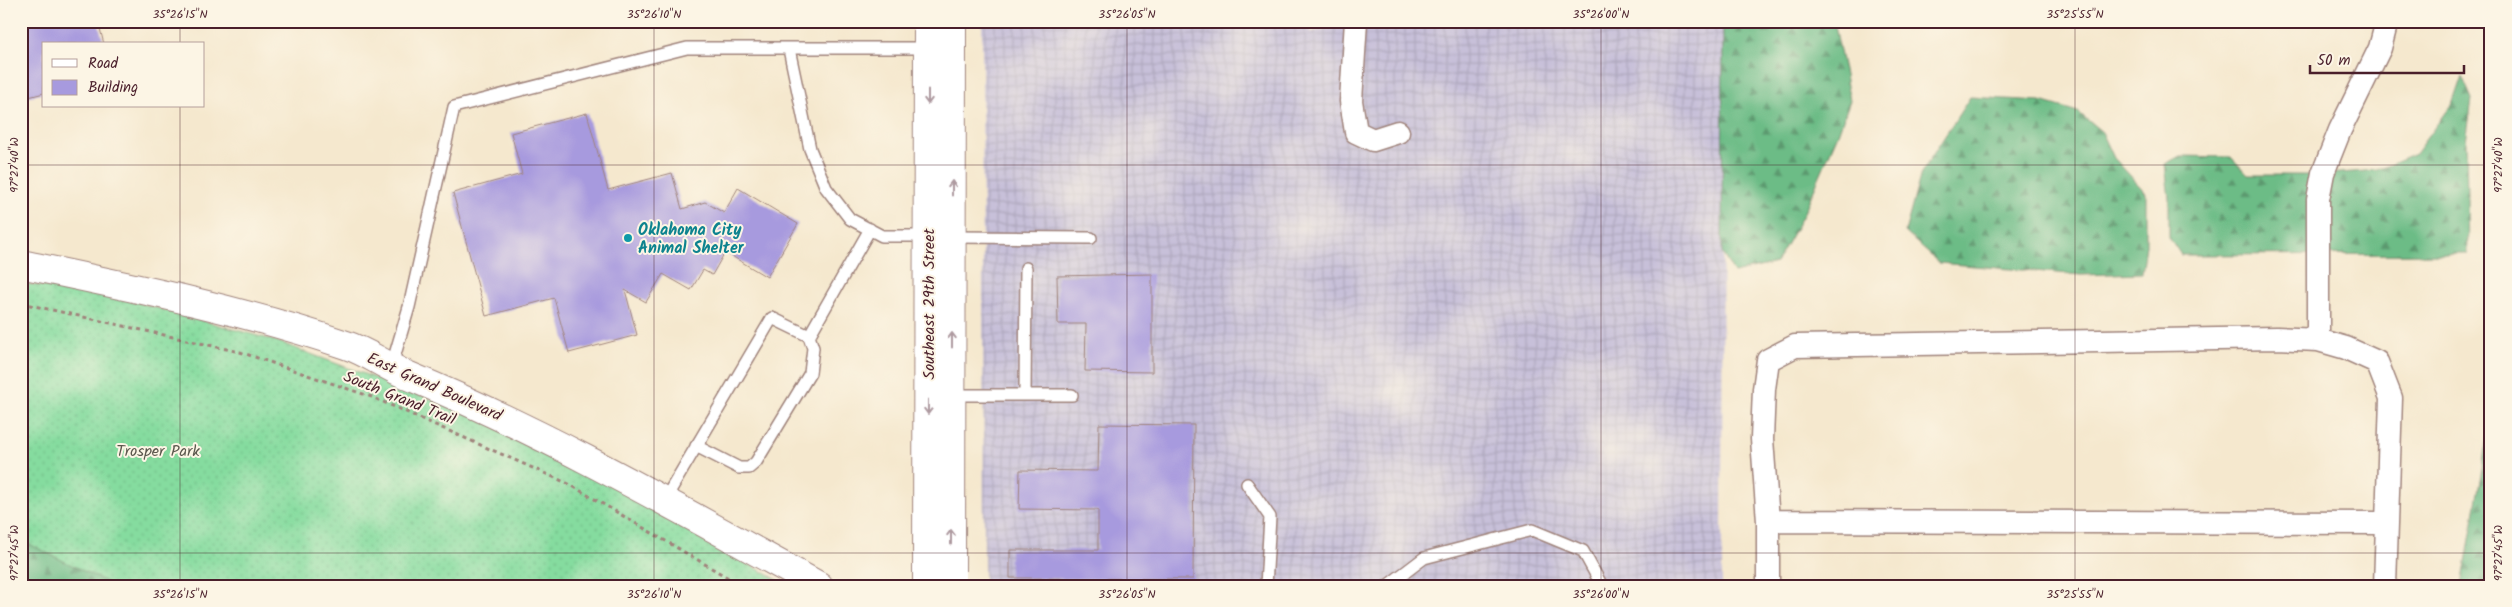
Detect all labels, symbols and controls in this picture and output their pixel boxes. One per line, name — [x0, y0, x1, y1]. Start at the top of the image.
text: 35°26'15"N — [152, 5, 208, 24]
text: 35°26'10"N — [627, 5, 681, 24]
text: 35°26'05"N — [1098, 5, 1156, 24]
text: 35°26'00"N — [1573, 5, 1629, 24]
text: 35°25'55"N — [2046, 5, 2104, 24]
legend — [42, 42, 205, 108]
scale bar — [2310, 42, 2463, 74]
text: 50 m — [2317, 49, 2351, 73]
text: Road — [88, 52, 119, 76]
text: Building — [88, 76, 138, 100]
one-way arrow — [923, 88, 933, 105]
text: 97°27'40"W — [5, 137, 24, 193]
text: 97°27'40"W — [2489, 137, 2508, 193]
one-way arrow — [947, 180, 957, 196]
place label: Oklahoma City Animal Shelter — [638, 218, 745, 261]
street label: Southeast 29th Street — [917, 228, 942, 380]
marker: Oklahoma City Animal Shelter — [622, 232, 634, 244]
one-way arrow — [947, 332, 957, 348]
street label: East Grand Boulevard — [363, 346, 507, 429]
street label: South Grand Trail — [339, 364, 459, 432]
one-way arrow — [923, 399, 933, 415]
park label: Trosper Park — [116, 439, 200, 464]
text: 97°27'45"W — [5, 525, 24, 581]
text: 97°27'45"W — [2489, 525, 2508, 581]
one-way arrow — [946, 529, 956, 546]
text: 35°26'15"N — [152, 585, 208, 604]
text: 35°26'10"N — [627, 585, 681, 604]
text: 35°26'05"N — [1098, 585, 1156, 604]
text: 35°26'00"N — [1573, 585, 1629, 604]
text: 35°25'55"N — [2046, 585, 2104, 604]

